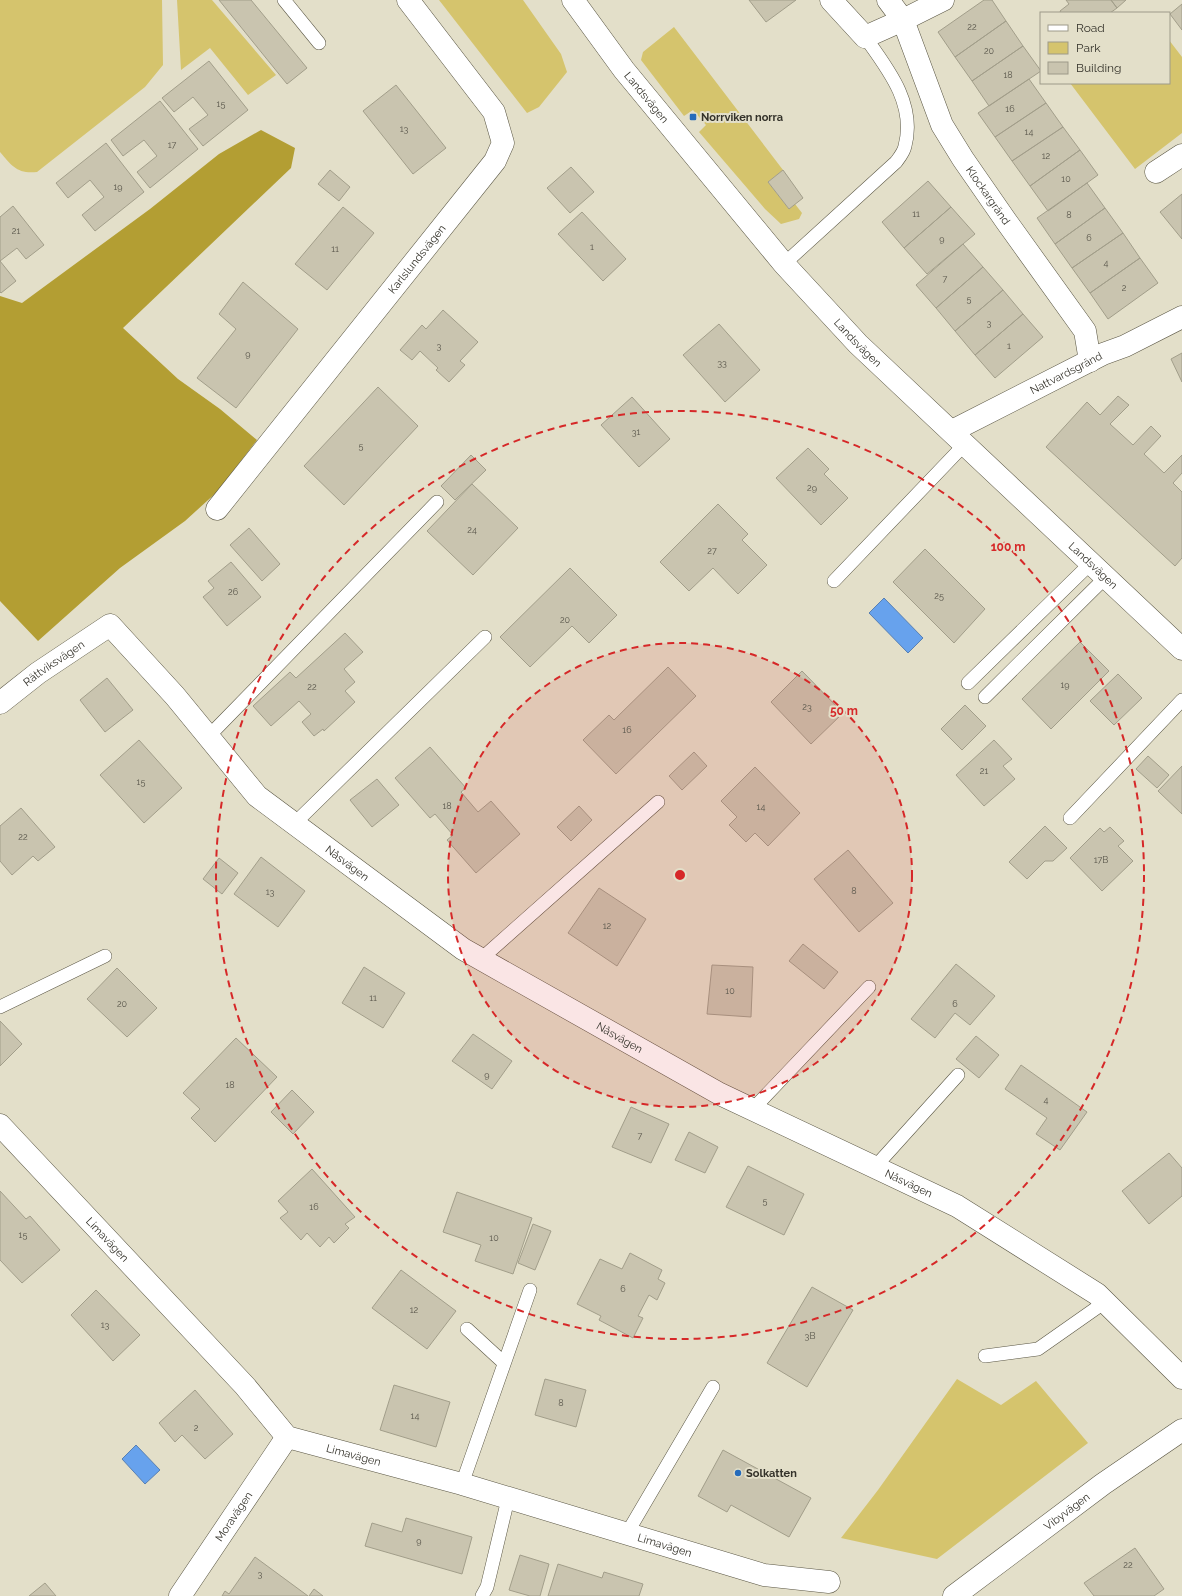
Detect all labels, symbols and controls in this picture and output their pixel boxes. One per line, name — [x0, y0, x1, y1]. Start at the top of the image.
legend — [1040, 12, 1170, 84]
text: Road — [1076, 21, 1105, 35]
house number: 22 — [967, 22, 977, 32]
text: Park — [1076, 41, 1101, 55]
house number: 20 — [984, 46, 995, 56]
text: Building — [1076, 61, 1122, 75]
street label: Landsvägen — [622, 69, 671, 125]
house number: 18 — [1003, 70, 1013, 80]
house number: 15 — [217, 99, 225, 109]
house number: 16 — [1005, 104, 1015, 114]
place label: Norrviken norra — [701, 111, 783, 124]
marker: Norrviken norra — [688, 112, 698, 122]
house number: 13 — [400, 124, 409, 134]
house number: 14 — [1025, 127, 1033, 137]
house number: 17 — [168, 140, 176, 150]
house number: 12 — [1042, 151, 1051, 161]
street label: Klockargränd — [963, 164, 1013, 227]
house number: 10 — [1061, 174, 1071, 184]
house number: 19 — [113, 182, 123, 192]
house number: 11 — [912, 209, 920, 219]
house number: 8 — [1066, 210, 1072, 220]
street label: Karlslundsvägen — [385, 222, 448, 296]
house number: 21 — [12, 226, 20, 236]
house number: 6 — [1086, 233, 1092, 243]
house number: 9 — [939, 234, 945, 244]
house number: 1 — [590, 242, 594, 252]
house number: 11 — [331, 244, 339, 254]
house number: 4 — [1104, 258, 1109, 268]
house number: 7 — [943, 274, 948, 284]
house number: 2 — [1122, 283, 1127, 293]
house number: 5 — [967, 294, 972, 304]
street label: Landsvägen — [831, 316, 884, 369]
house number: 3 — [987, 318, 992, 328]
house number: 3 — [437, 341, 442, 351]
house number: 1 — [1007, 341, 1011, 351]
house number: 9 — [245, 349, 251, 359]
street label: Nattvardsgränd — [1028, 349, 1104, 397]
house number: 33 — [717, 358, 727, 368]
house number: 31 — [632, 427, 640, 437]
house number: 5 — [359, 441, 364, 451]
house number: 29 — [807, 483, 817, 493]
house number: 24 — [467, 525, 477, 535]
street label: Landsvägen — [1066, 539, 1120, 591]
text: 100 m — [991, 540, 1025, 554]
house number: 27 — [707, 546, 717, 556]
house number: 26 — [228, 587, 239, 597]
house number: 25 — [934, 591, 944, 601]
house number: 20 — [560, 615, 571, 625]
street label: Rättviksvägen — [21, 638, 87, 689]
house number: 19 — [1060, 680, 1070, 690]
house number: 22 — [307, 682, 317, 692]
house number: 23 — [802, 702, 812, 712]
text: 50 m — [830, 704, 858, 718]
house number: 16 — [622, 725, 632, 735]
house number: 21 — [980, 766, 988, 776]
house number: 15 — [137, 777, 145, 787]
house number: 18 — [442, 801, 452, 811]
house number: 14 — [757, 802, 765, 812]
house number: 22 — [18, 832, 28, 842]
street label: Nåsvägen — [323, 843, 372, 884]
house number: 17B — [1094, 855, 1108, 865]
centre of rings — [673, 868, 687, 882]
house number: 8 — [851, 886, 857, 896]
house number: 13 — [266, 887, 275, 897]
house number: 12 — [603, 921, 612, 931]
house number: 10 — [725, 986, 735, 996]
house number: 11 — [369, 993, 377, 1003]
house number: 20 — [117, 999, 128, 1009]
house number: 6 — [952, 999, 958, 1009]
street label: Nåsvägen — [594, 1019, 645, 1056]
house number: 9 — [484, 1070, 490, 1080]
house number: 18 — [225, 1080, 235, 1090]
house number: 4 — [1044, 1095, 1049, 1105]
house number: 7 — [638, 1131, 643, 1141]
street label: Nåsvägen — [883, 1166, 935, 1200]
house number: 5 — [763, 1196, 768, 1206]
house number: 16 — [309, 1202, 319, 1212]
street label: Limavägen — [83, 1215, 131, 1264]
house number: 15 — [19, 1230, 27, 1240]
house number: 10 — [489, 1233, 499, 1243]
house number: 6 — [620, 1284, 626, 1294]
house number: 12 — [410, 1305, 419, 1315]
house number: 13 — [101, 1320, 110, 1330]
house number: 3B — [805, 1331, 815, 1341]
house number: 8 — [558, 1398, 564, 1408]
house number: 14 — [411, 1411, 419, 1421]
house number: 2 — [194, 1423, 199, 1433]
street label: Limavägen — [325, 1441, 382, 1468]
place label: Solkatten — [746, 1467, 797, 1480]
marker: Solkatten — [733, 1468, 743, 1478]
street label: Moravägen — [212, 1489, 255, 1544]
street label: Vibyvägen — [1041, 1490, 1092, 1533]
street label: Limavägen — [636, 1531, 694, 1559]
house number: 9 — [416, 1536, 422, 1546]
house number: 22 — [1123, 1560, 1133, 1570]
house number: 3 — [258, 1569, 263, 1579]

